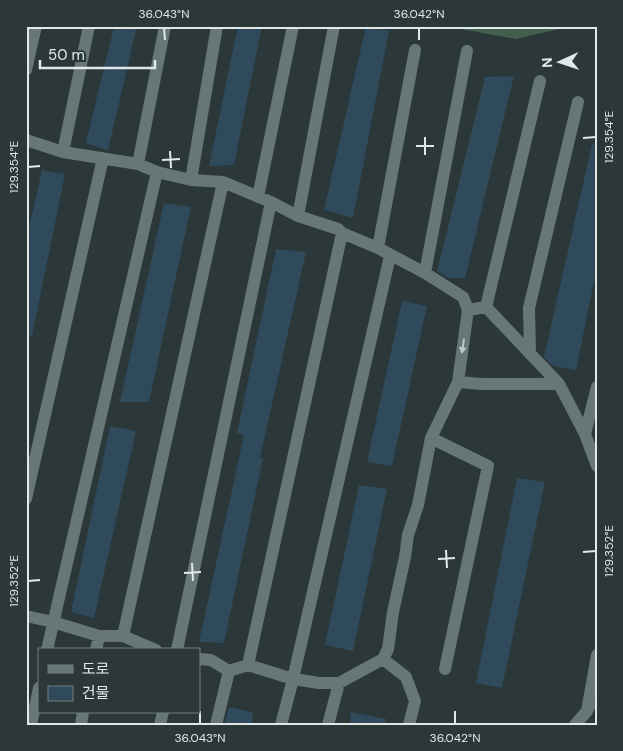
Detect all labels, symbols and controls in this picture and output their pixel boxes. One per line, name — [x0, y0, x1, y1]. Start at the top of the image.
text: 36.043°N — [138, 6, 190, 22]
text: 36.042°N — [394, 6, 444, 22]
scale bar — [40, 38, 155, 70]
north arrow — [536, 38, 586, 88]
text: 50 m — [48, 45, 85, 65]
text: N — [538, 57, 556, 68]
text: 129.354°E — [601, 110, 617, 163]
text: 129.354°E — [6, 140, 22, 193]
one-way arrow — [459, 338, 467, 354]
text: 129.352°E — [601, 525, 617, 577]
text: 129.352°E — [6, 555, 22, 607]
legend — [38, 648, 200, 714]
text: 도로 — [82, 659, 110, 679]
text: 건물 — [82, 683, 110, 703]
text: 36.043°N — [174, 730, 226, 746]
text: 36.042°N — [430, 730, 480, 746]

